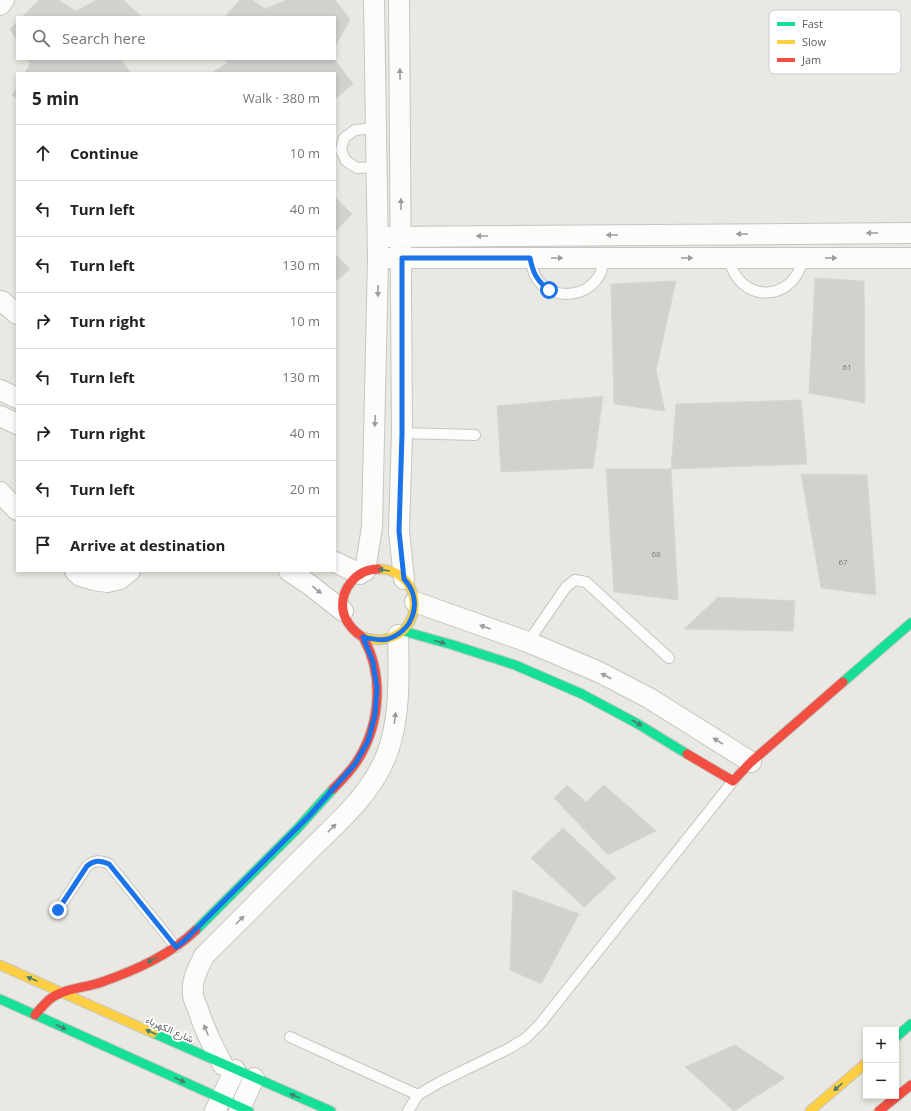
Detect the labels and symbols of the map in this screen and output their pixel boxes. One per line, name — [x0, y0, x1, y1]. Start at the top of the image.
legend — [769, 10, 901, 74]
text: Fast — [802, 16, 823, 31]
text: Slow — [802, 34, 826, 49]
text: Jam — [801, 52, 821, 67]
one-way arrow — [397, 67, 403, 80]
one-way arrow — [398, 197, 404, 210]
one-way arrow — [866, 230, 878, 237]
one-way arrow — [736, 231, 748, 238]
one-way arrow — [605, 232, 618, 238]
one-way arrow — [475, 233, 488, 239]
one-way arrow — [551, 255, 564, 261]
one-way arrow — [681, 255, 694, 261]
one-way arrow — [825, 255, 838, 261]
route start — [540, 281, 558, 299]
one-way arrow — [375, 285, 381, 298]
house number: 61 — [842, 361, 852, 372]
one-way arrow — [372, 415, 378, 428]
house number: 68 — [651, 548, 661, 559]
house number: 67 — [838, 556, 848, 567]
one-way arrow — [377, 567, 390, 573]
one-way arrow — [312, 586, 322, 594]
one-way arrow — [479, 623, 491, 629]
one-way arrow — [434, 639, 446, 645]
one-way arrow — [600, 672, 612, 679]
one-way arrow — [392, 712, 398, 724]
one-way arrow — [631, 720, 643, 727]
one-way arrow — [712, 738, 724, 745]
one-way arrow — [327, 823, 337, 833]
route end — [49, 901, 67, 919]
one-way arrow — [235, 915, 245, 924]
one-way arrow — [146, 957, 158, 964]
one-way arrow — [27, 976, 38, 982]
street label: شارع الكهرباء — [144, 1012, 196, 1046]
one-way arrow — [55, 1023, 67, 1030]
one-way arrow — [202, 1024, 208, 1036]
one-way arrow — [145, 1029, 157, 1035]
one-way arrow — [174, 1077, 185, 1083]
one-way arrow — [833, 1082, 843, 1091]
one-way arrow — [290, 1093, 301, 1099]

